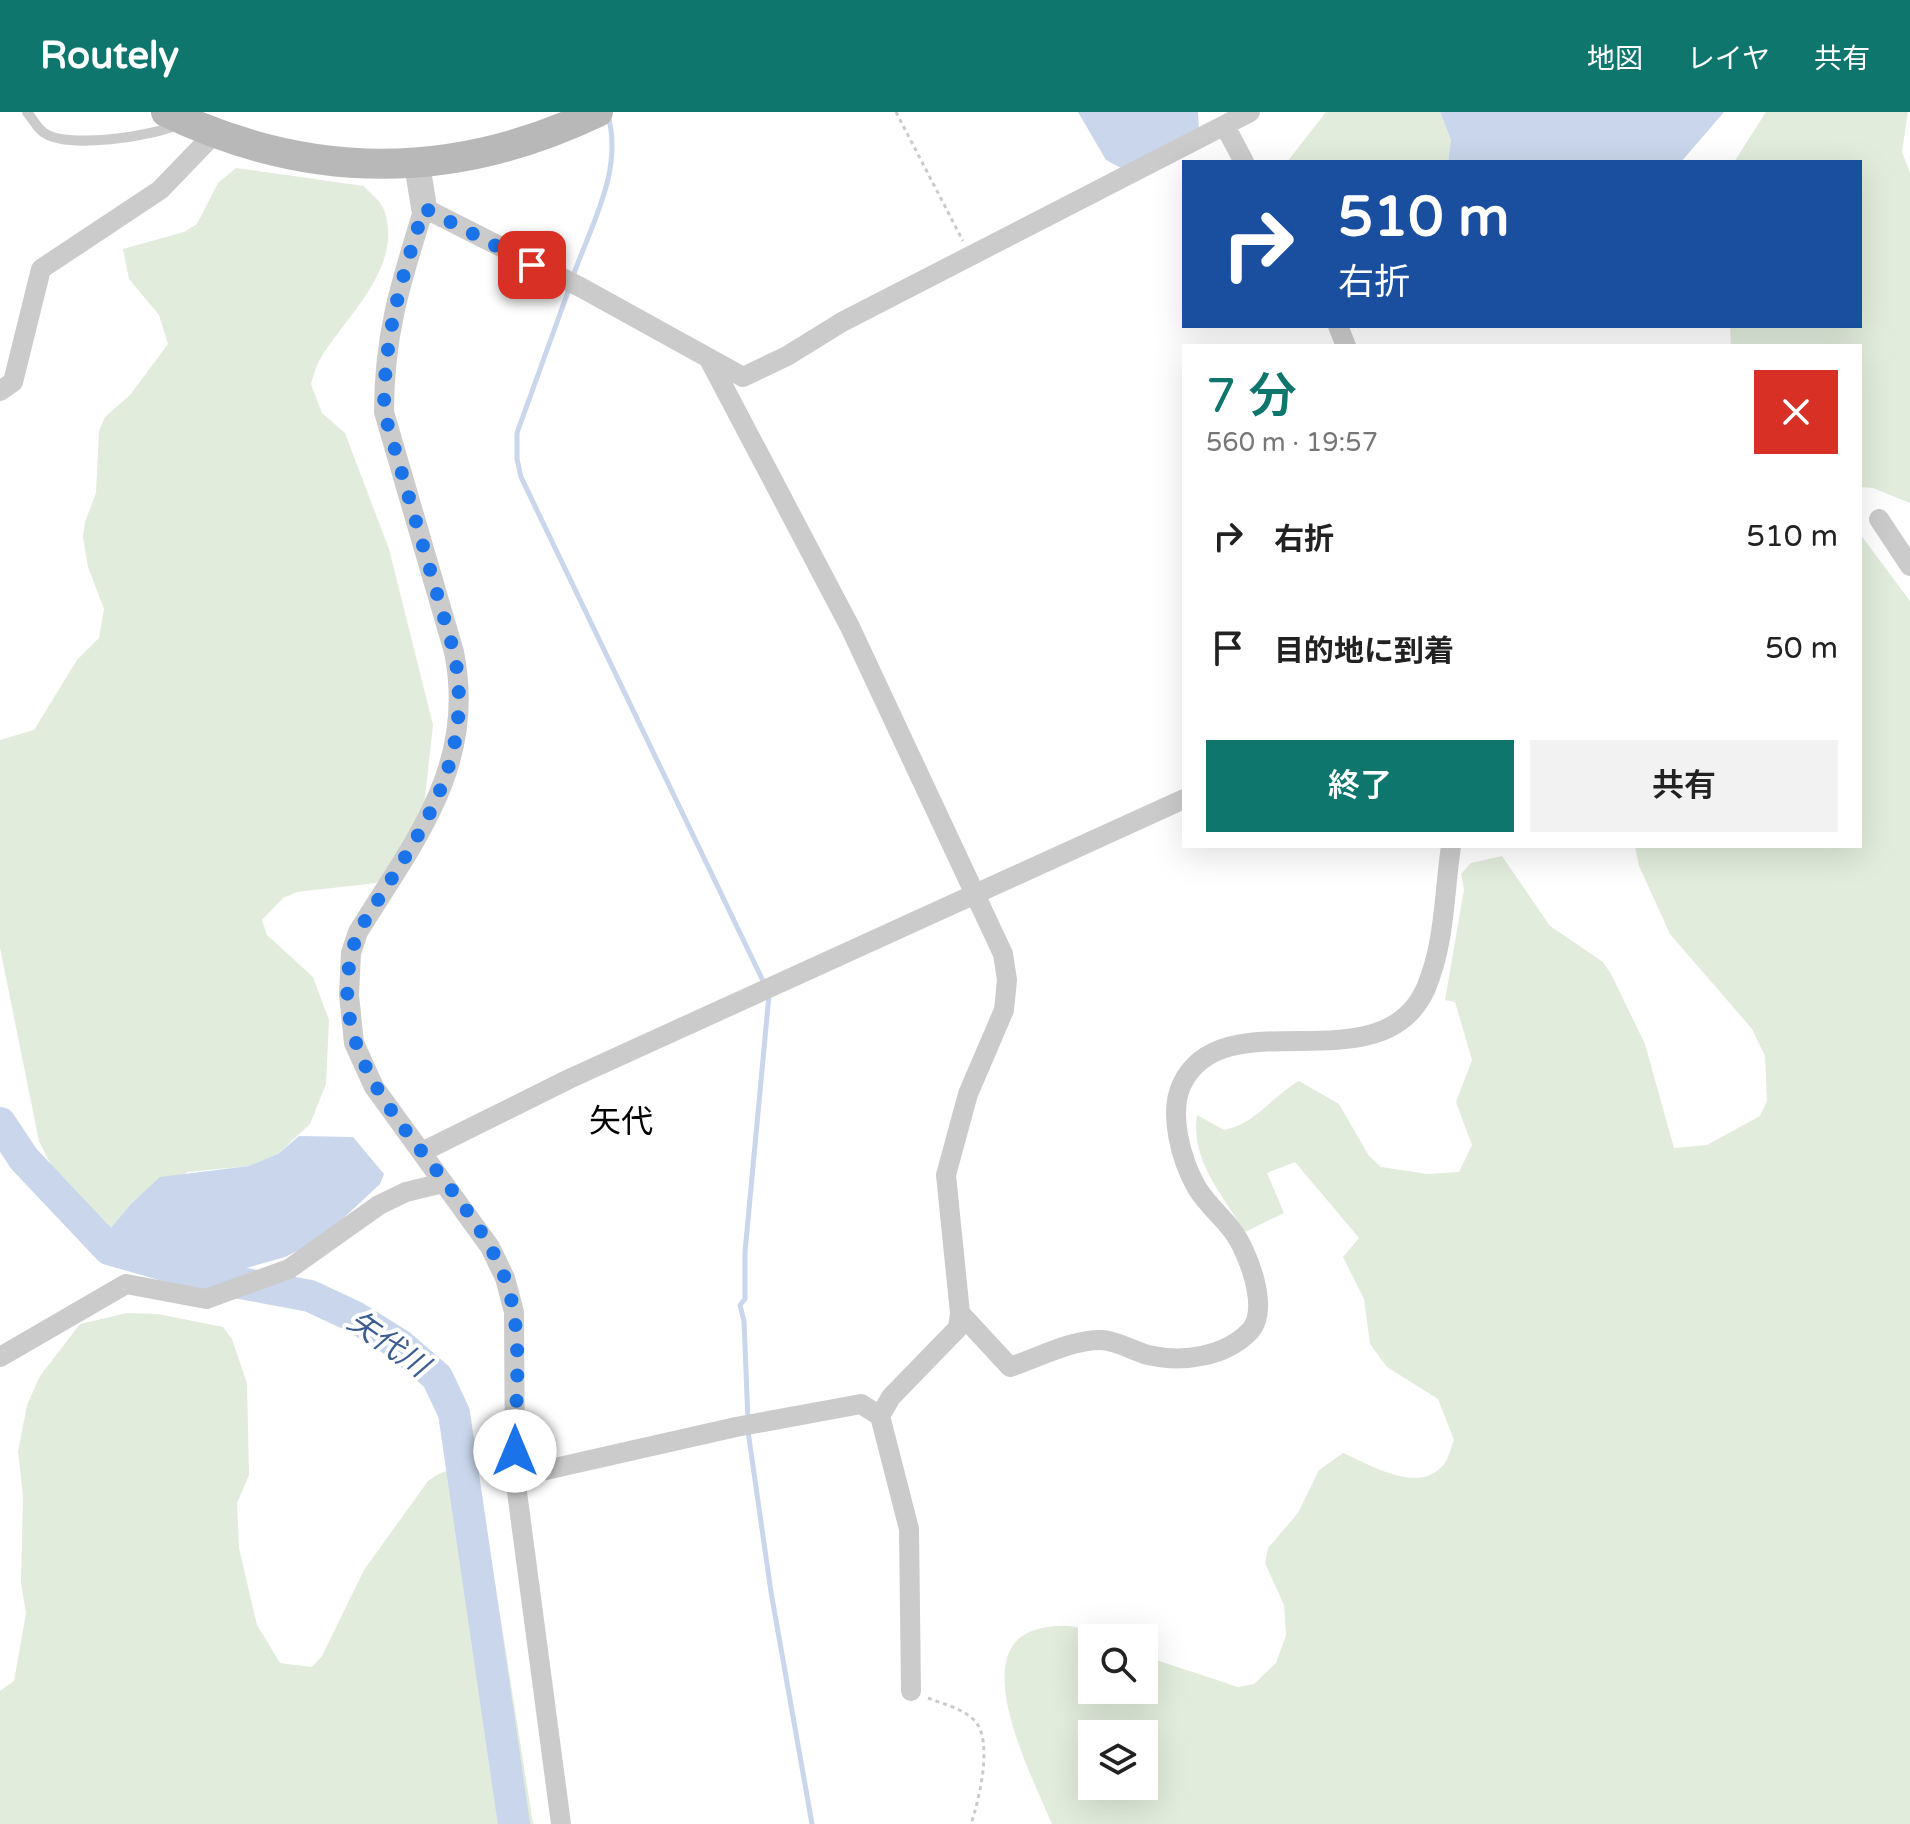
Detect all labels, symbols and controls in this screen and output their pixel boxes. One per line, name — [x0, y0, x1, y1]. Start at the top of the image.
text: Routely — [40, 33, 179, 79]
text: 地図 — [1587, 42, 1643, 76]
text: レイヤ — [1687, 42, 1770, 76]
text: 共有 — [1814, 42, 1870, 76]
text: 510 m — [1338, 184, 1509, 251]
icon: right — [1206, 192, 1310, 296]
pin — [498, 231, 566, 299]
icon: arrive — [510, 243, 554, 287]
text: 右折 — [1338, 261, 1410, 304]
text: 7 分 — [1206, 368, 1297, 426]
button: close — [1754, 370, 1838, 454]
text: 560 m · 19:57 — [1206, 427, 1378, 458]
icon: right — [1206, 514, 1250, 558]
text: 510 m — [1746, 518, 1838, 555]
text: 右折 — [1274, 521, 1334, 558]
icon: arrive — [1206, 626, 1250, 670]
text: 50 m — [1765, 630, 1838, 667]
text: 目的地に到着 — [1274, 633, 1454, 670]
button: 終了 — [1206, 740, 1514, 832]
button: 共有 — [1530, 740, 1838, 832]
district label: 矢代 — [589, 1103, 653, 1141]
water label: 矢代川 — [341, 1303, 438, 1387]
position arrow — [473, 1409, 557, 1493]
map controls — [1078, 1624, 1158, 1800]
button: search — [1078, 1624, 1158, 1704]
button: layers — [1078, 1720, 1158, 1800]

